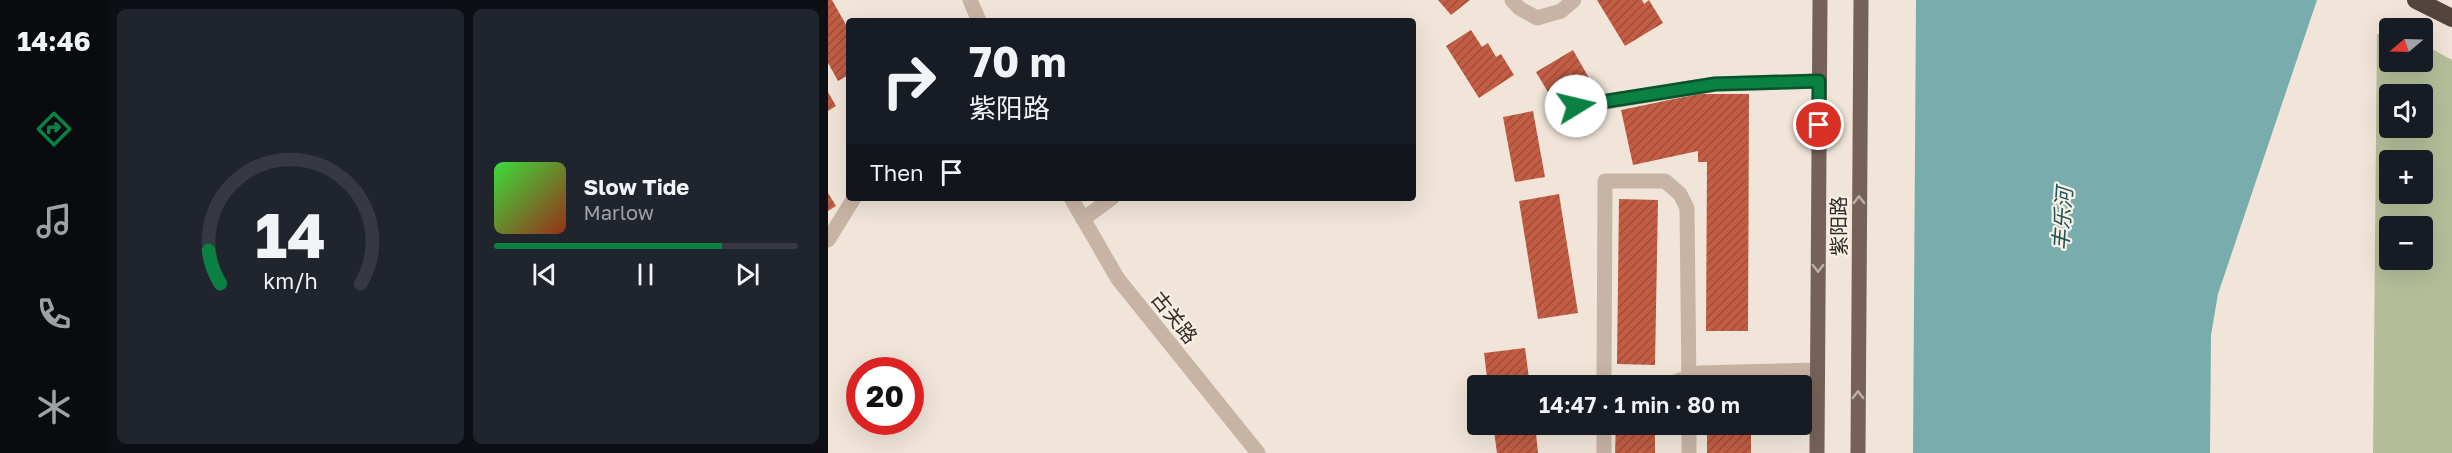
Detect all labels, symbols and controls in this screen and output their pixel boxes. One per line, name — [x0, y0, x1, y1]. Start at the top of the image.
north arrow — [2379, 18, 2433, 72]
map controls — [2379, 18, 2433, 270]
text: 14:46 — [17, 25, 91, 57]
text: 70 m — [969, 36, 1066, 86]
icon: right — [870, 42, 948, 120]
position arrow — [1544, 74, 1608, 138]
button: sound — [2379, 84, 2433, 138]
text: 紫阳路 — [969, 92, 1050, 124]
pin — [1793, 99, 1844, 150]
icon: directions — [33, 108, 75, 150]
icon: arrive — [1802, 108, 1835, 141]
button: + — [2379, 150, 2433, 204]
icon: arrive — [935, 156, 968, 189]
text: Then — [870, 159, 923, 186]
text: Slow Tide — [584, 173, 689, 200]
water label: 丰乐河 — [2047, 183, 2077, 251]
one-way arrow — [1853, 195, 1866, 204]
street label: 紫阳路 — [1826, 196, 1850, 256]
text: 14 — [255, 197, 326, 272]
icon: music — [33, 200, 75, 242]
text: Marlow — [584, 200, 654, 224]
button: − — [2379, 216, 2433, 270]
icon: previous — [528, 258, 561, 291]
icon: pause — [629, 258, 662, 291]
icon: next — [731, 258, 764, 291]
one-way arrow — [1812, 264, 1824, 273]
text: km/h — [263, 268, 318, 294]
street label: 古关路 — [1147, 286, 1203, 348]
icon: phone — [33, 293, 75, 335]
speed limit sign: 20 — [846, 357, 924, 435]
icon: climate — [33, 386, 75, 428]
one-way arrow — [1852, 390, 1864, 399]
text: 14:47 · 1 min · 80 m — [1539, 391, 1740, 418]

